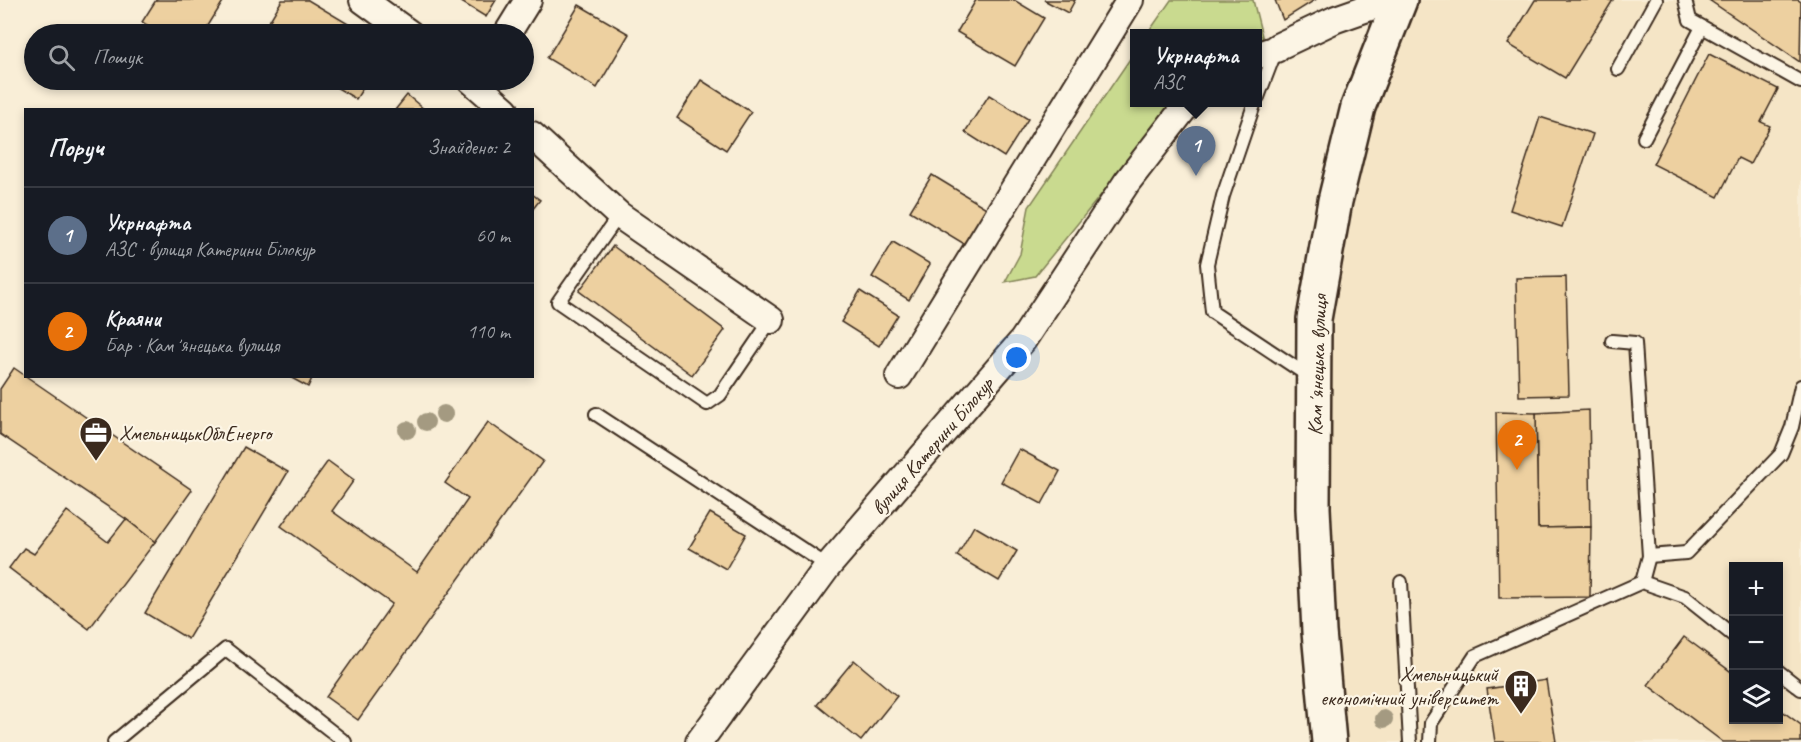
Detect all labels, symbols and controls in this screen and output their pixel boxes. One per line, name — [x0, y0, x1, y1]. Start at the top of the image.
search box — [24, 24, 534, 90]
popup — [1130, 29, 1262, 107]
icon: search — [45, 41, 78, 74]
text: Укрнафта — [1153, 42, 1239, 70]
text: Пошук — [93, 43, 142, 71]
text: АЗС — [1153, 70, 1183, 95]
pin: 1 — [1176, 126, 1216, 176]
text: Поруч — [48, 131, 104, 164]
text: Знайдено: 2 — [428, 135, 510, 160]
text: Укрнафта — [105, 209, 190, 237]
text: 1 — [63, 223, 72, 248]
text: 60 m — [476, 223, 510, 248]
text: АЗС · вулиця Катерини Білокур — [105, 237, 315, 262]
street label: Камʼянецька вулиця — [1302, 292, 1333, 436]
text: Краяни — [105, 305, 161, 333]
text: 2 — [63, 319, 72, 344]
text: 110 m — [467, 319, 510, 344]
text: Бар · Камʼянецька вулиця — [105, 333, 279, 358]
your location — [1002, 343, 1031, 372]
street label: вулиця Катерини Білокур — [865, 370, 1000, 520]
office icon: ХмельницькОблЕнерго — [78, 415, 114, 462]
place label: ХмельницькОблЕнерго — [119, 420, 274, 446]
pin: 2 — [1498, 420, 1537, 470]
map controls — [1729, 562, 1783, 724]
button: + — [1729, 562, 1783, 616]
button: − — [1729, 616, 1783, 670]
place label: Хмельницький економічний університет — [1320, 661, 1499, 711]
building icon: Хмельницький економічний університет — [1503, 668, 1539, 715]
button: layers — [1729, 670, 1783, 724]

